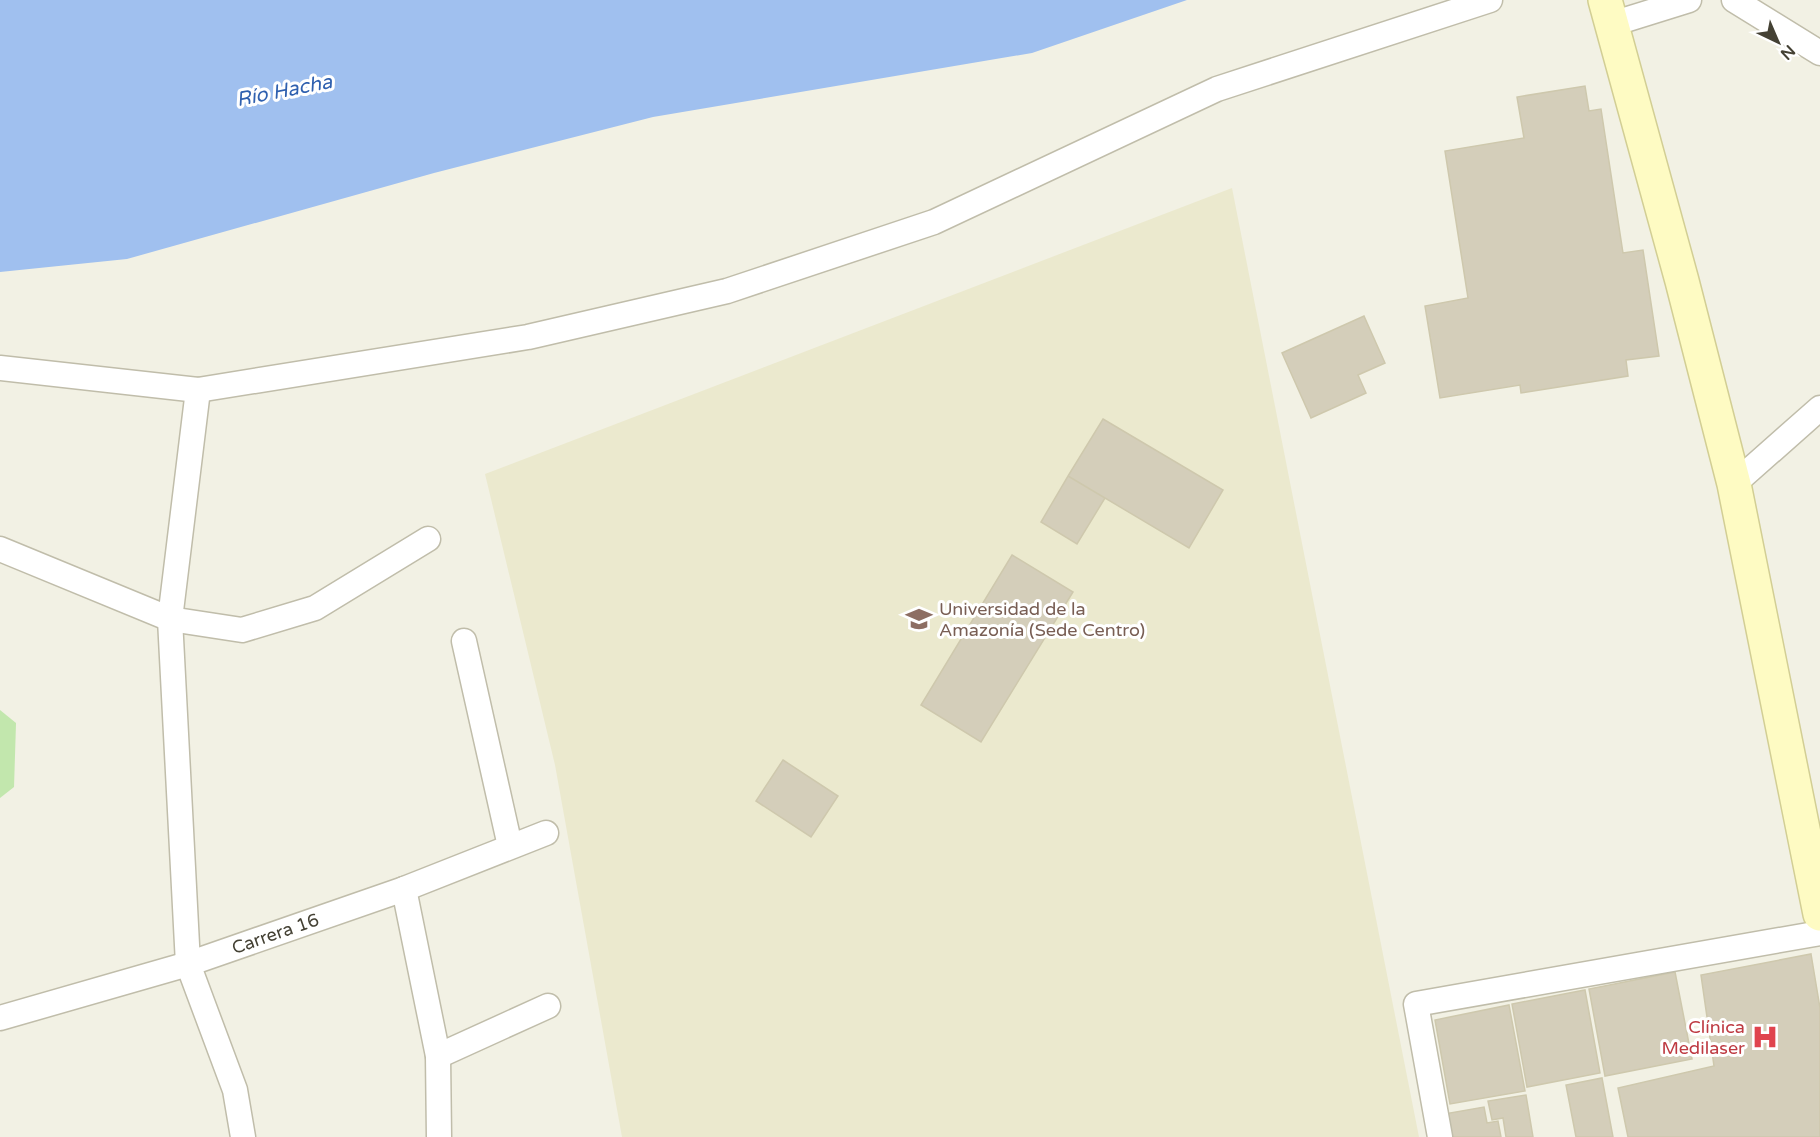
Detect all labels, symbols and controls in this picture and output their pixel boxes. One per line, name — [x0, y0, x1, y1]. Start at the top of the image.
north arrow — [1748, 12, 1808, 72]
text: N — [1776, 40, 1799, 64]
water label: Río Hacha — [234, 70, 335, 112]
place label: Universidad de la Amazonía (Sede Centro) — [939, 598, 1145, 641]
school or university icon: Universidad de la Amazonía (Sede Centro) — [904, 604, 934, 634]
street label: Carrera 16 — [229, 908, 322, 959]
place label: Clínica Medilaser — [1662, 1016, 1745, 1059]
hospital icon: Clínica Medilaser — [1750, 1022, 1780, 1052]

